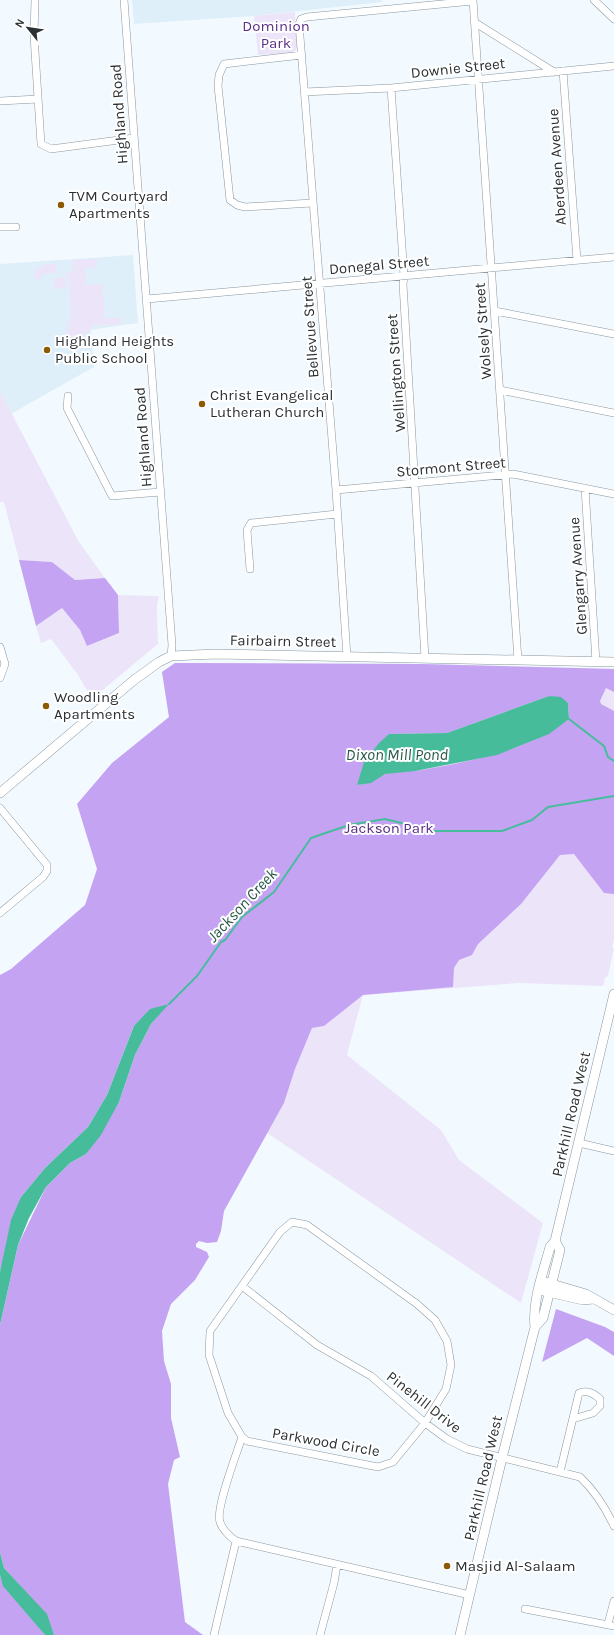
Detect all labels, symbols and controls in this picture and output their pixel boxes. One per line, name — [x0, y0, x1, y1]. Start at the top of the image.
north arrow — [8, 8, 48, 48]
text: N — [12, 17, 27, 30]
park label: Dominion Park — [242, 17, 310, 52]
street label: Downie Street — [410, 54, 506, 82]
street label: Highland Road — [107, 63, 131, 165]
street label: Aberdeen Avenue — [544, 108, 570, 226]
place label: TVM Courtyard Apartments — [69, 187, 168, 222]
marker: TVM Courtyard Apartments — [56, 200, 66, 210]
street label: Donegal Street — [328, 252, 430, 278]
street label: Bellevue Street — [297, 275, 323, 379]
street label: Wolsely Street — [471, 282, 495, 380]
street label: Wellington Street — [383, 313, 409, 433]
place label: Highland Heights Public School — [55, 332, 174, 367]
marker: Highland Heights Public School — [42, 345, 52, 355]
street label: Highland Road — [131, 386, 155, 488]
place label: Christ Evangelical Lutheran Church — [210, 386, 334, 421]
marker: Christ Evangelical Lutheran Church — [197, 399, 207, 409]
street label: Stormont Street — [395, 453, 507, 481]
street label: Glengarry Avenue — [565, 516, 591, 636]
street label: Fairbairn Street — [230, 631, 337, 651]
place label: Woodling Apartments — [54, 688, 135, 723]
marker: Woodling Apartments — [41, 701, 51, 711]
water label: Dixon Mill Pond — [346, 745, 449, 764]
park label: Jackson Park — [344, 819, 434, 837]
water label: Jackson Creek — [203, 863, 282, 946]
street label: Parkhill Road West — [548, 1049, 594, 1178]
street label: Pinehill Drive — [383, 1367, 465, 1437]
street label: Parkhill Road West — [460, 1413, 506, 1542]
street label: Parkwood Circle — [271, 1424, 381, 1460]
place label: Masjid Al-Salaam — [455, 1557, 576, 1575]
marker: Masjid Al-Salaam — [442, 1561, 452, 1571]

